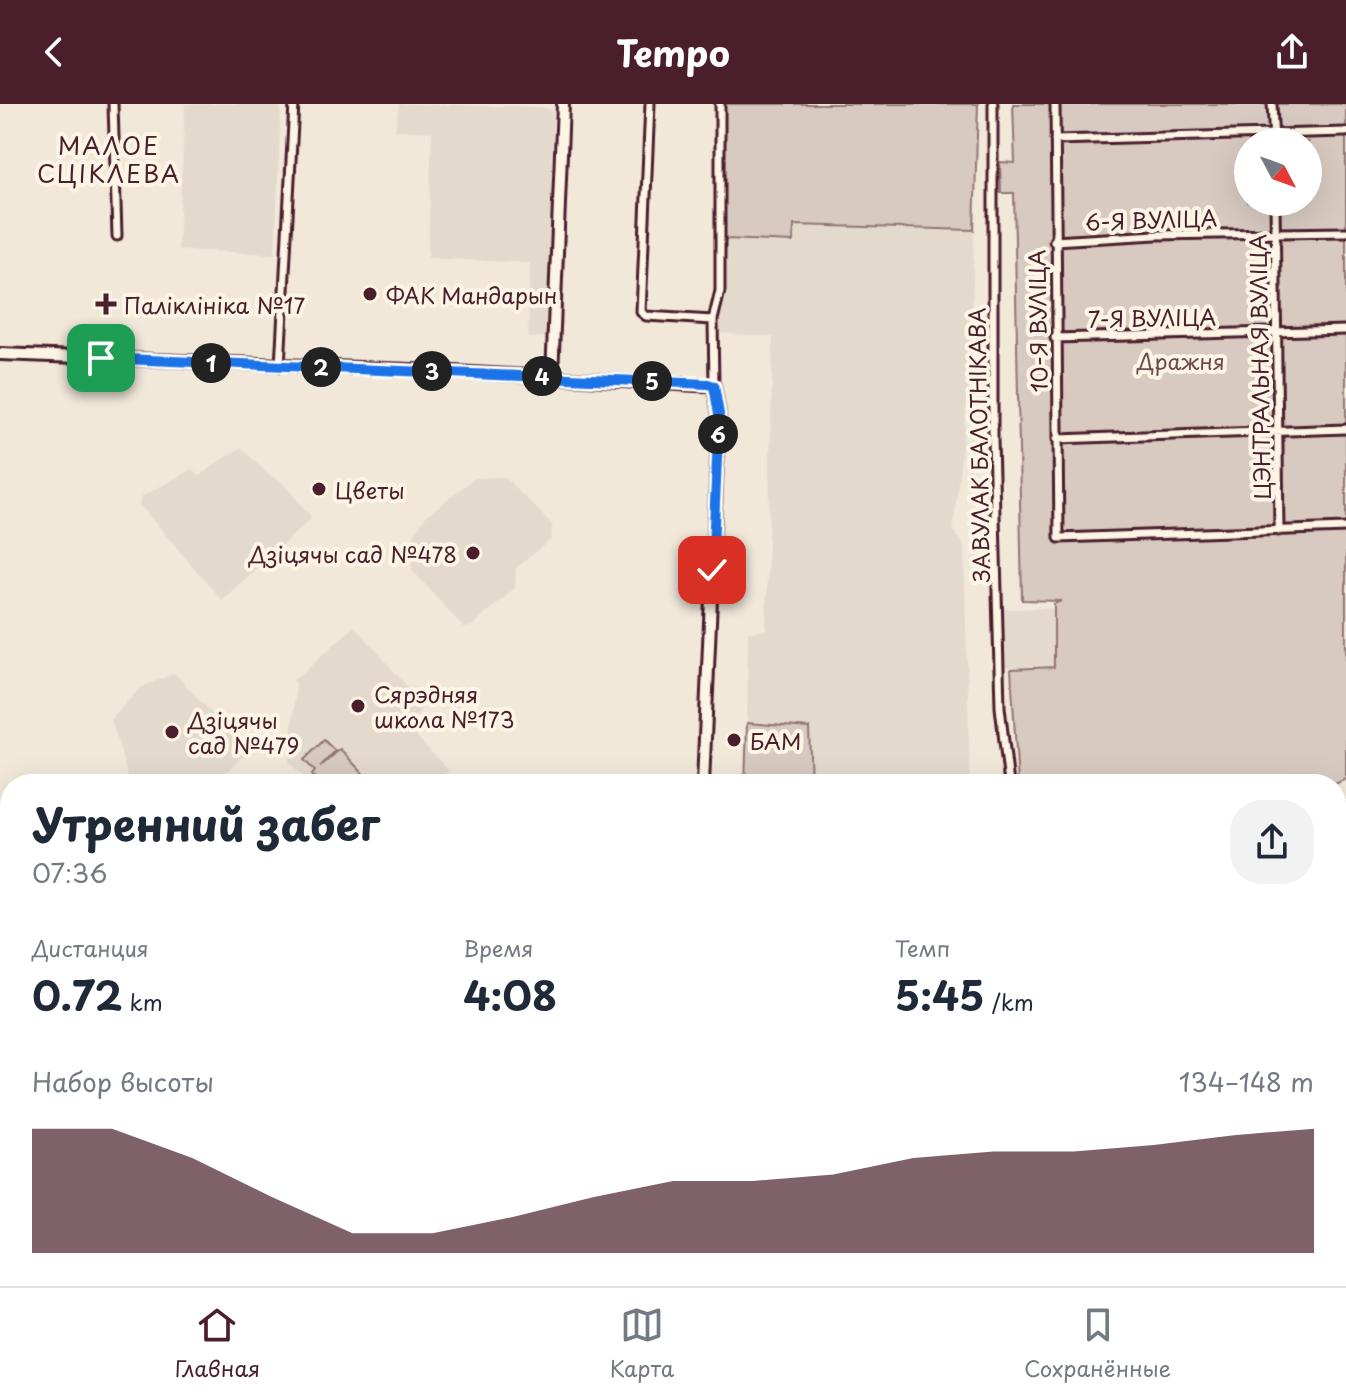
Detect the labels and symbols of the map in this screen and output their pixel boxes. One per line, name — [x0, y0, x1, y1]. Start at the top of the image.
district label: МАЛОЕ СЦІКЛЕВА — [37, 127, 181, 191]
north arrow — [1234, 128, 1322, 216]
street label: 6-Я ВУЛІЦА — [1084, 200, 1218, 238]
street label: ЦЭНТРАЛЬНАЯ ВУЛІЦА — [1240, 234, 1278, 500]
street label: 10-Я ВУЛІЦА — [1019, 249, 1055, 393]
place label: ФАК Мандарын — [386, 278, 557, 311]
marker: ФАК Мандарын — [361, 285, 379, 303]
place label: Паліклініка №17 — [124, 288, 305, 321]
marker: Паліклініка №17 — [95, 293, 117, 315]
street label: 7-Я ВУЛІЦА — [1087, 299, 1217, 335]
street label: ЗАВУЛАК БАЛОТНІКАВА — [959, 307, 997, 583]
pin — [67, 324, 135, 392]
pin: 1 — [191, 343, 231, 383]
park label: Дражня — [1136, 344, 1225, 377]
pin: 2 — [301, 347, 341, 387]
pin: 3 — [412, 351, 452, 391]
pin: 4 — [522, 356, 562, 396]
pin: 5 — [632, 361, 672, 401]
pin: 6 — [698, 414, 738, 454]
place label: Цветы — [335, 473, 405, 506]
marker: Цветы — [310, 480, 328, 498]
pin — [678, 536, 746, 604]
place label: Дзіцячы сад №478 — [248, 537, 457, 570]
marker: Дзіцячы сад №478 — [464, 544, 482, 562]
place label: Сярэдняя школа №173 — [374, 677, 514, 735]
marker: Сярэдняя школа №173 — [349, 697, 367, 715]
place label: Дзіцячы сад №479 — [187, 703, 299, 761]
marker: Дзіцячы сад №479 — [163, 723, 181, 741]
place label: БАМ — [750, 724, 801, 757]
marker: БАМ — [725, 731, 743, 749]

